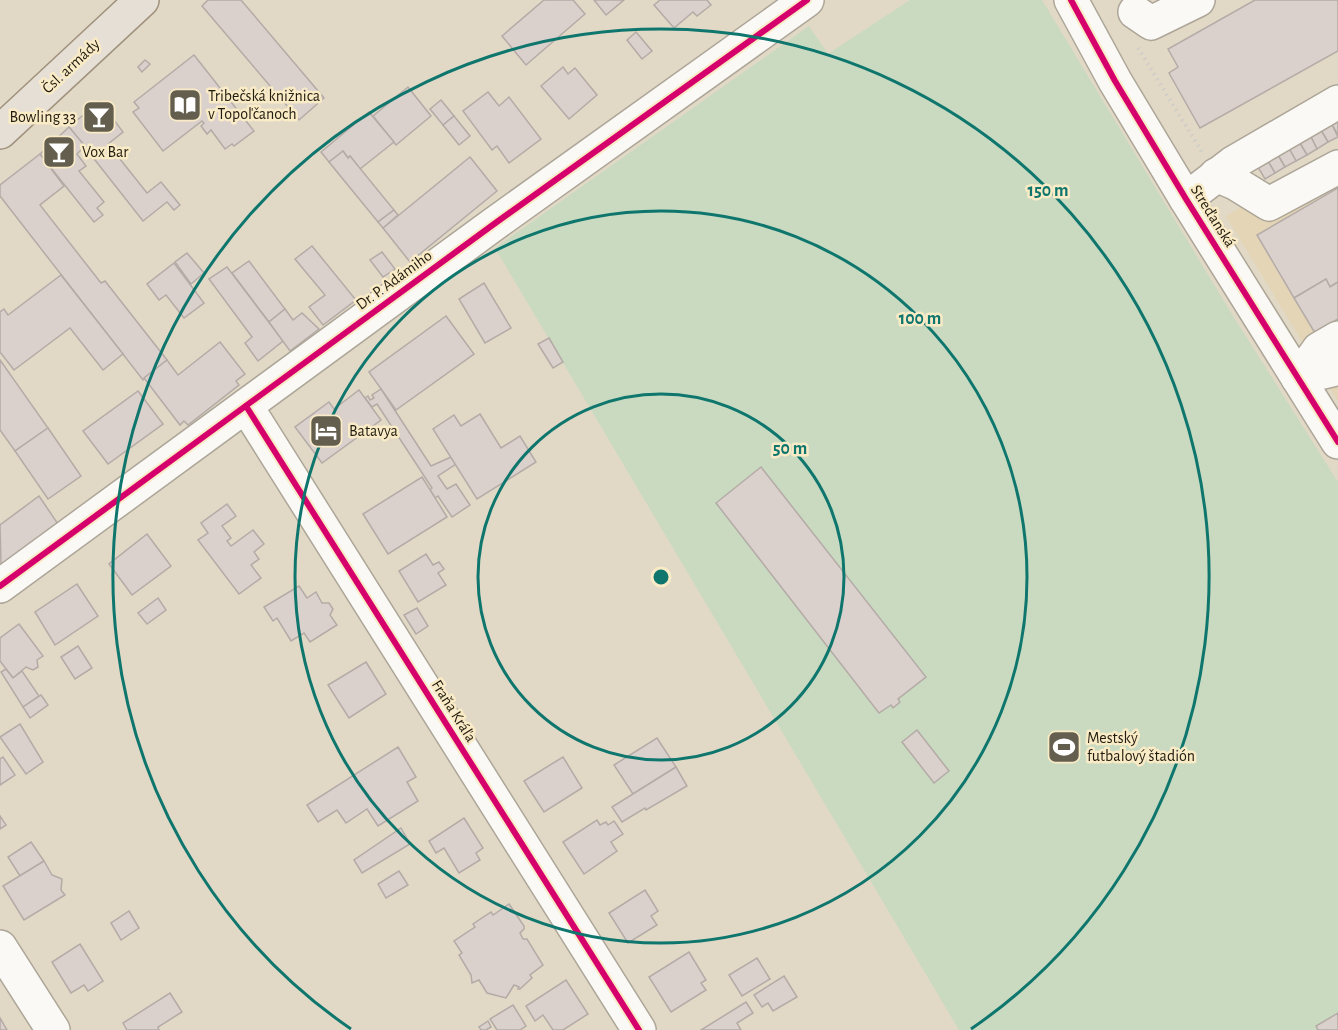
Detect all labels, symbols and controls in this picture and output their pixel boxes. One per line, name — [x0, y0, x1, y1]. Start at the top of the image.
street label: Čsl. armády — [38, 34, 104, 97]
library icon: Tribečská knižnica v Topoľčanoch — [167, 87, 203, 123]
place label: Tribečská knižnica v Topoľčanoch — [208, 88, 320, 122]
bar icon: Bowling 33 — [81, 99, 117, 135]
place label: Bowling 33 — [9, 109, 76, 125]
bar icon: Vox Bar — [41, 134, 77, 170]
place label: Vox Bar — [82, 144, 129, 160]
text: 150 m — [1028, 182, 1068, 200]
street label: Streďanská — [1188, 182, 1238, 250]
street label: Dr. P. Adámiho — [353, 247, 435, 313]
text: 100 m — [899, 310, 941, 328]
hotel icon: Batavya — [308, 413, 344, 449]
place label: Batavya — [349, 423, 398, 440]
text: 50 m — [773, 440, 807, 458]
centre of rings — [651, 567, 671, 587]
street label: Fraňa Kráľa — [429, 677, 479, 745]
sports icon: Mestský futbalový štadión — [1046, 729, 1082, 765]
place label: Mestský futbalový štadión — [1087, 730, 1195, 765]

